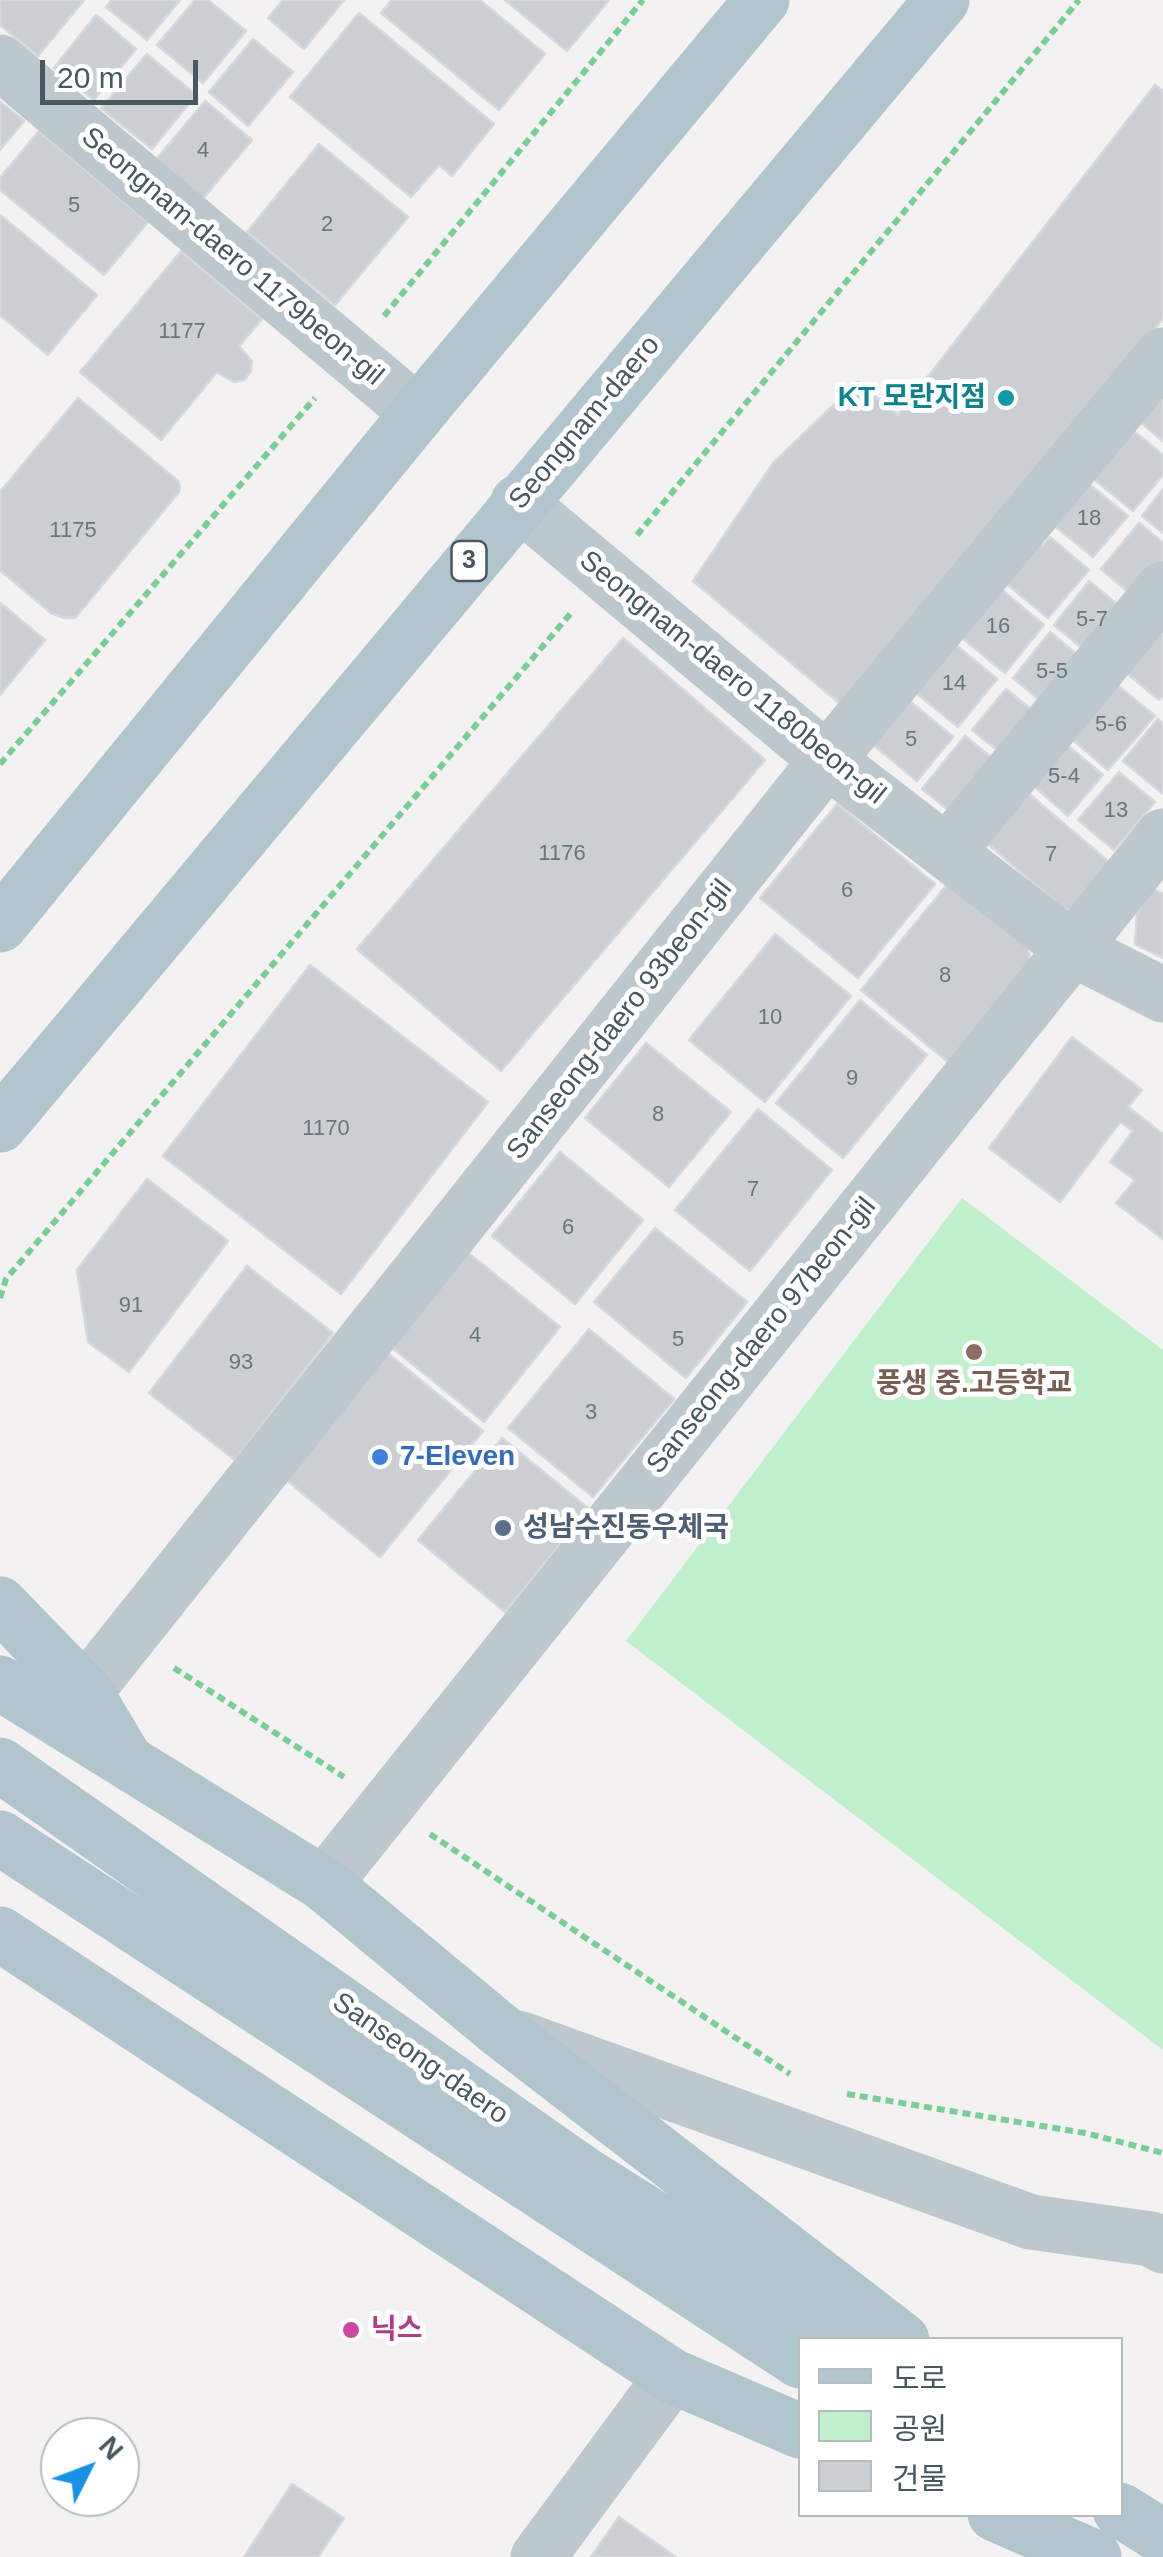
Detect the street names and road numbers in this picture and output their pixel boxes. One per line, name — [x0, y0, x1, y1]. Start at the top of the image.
street label: Seongnam-daero 1179beon-gil — [74, 121, 390, 393]
street label: Seongnam-daero — [503, 329, 667, 517]
road number: 3 — [452, 541, 486, 581]
street label: Seongnam-daero 1180beon-gil — [572, 544, 892, 812]
street label: Sanseong-daero 93beon-gil — [500, 873, 740, 1167]
street label: Sanseong-daero 97beon-gil — [640, 1191, 884, 1481]
street label: Sanseong-daero — [326, 1986, 514, 2132]

